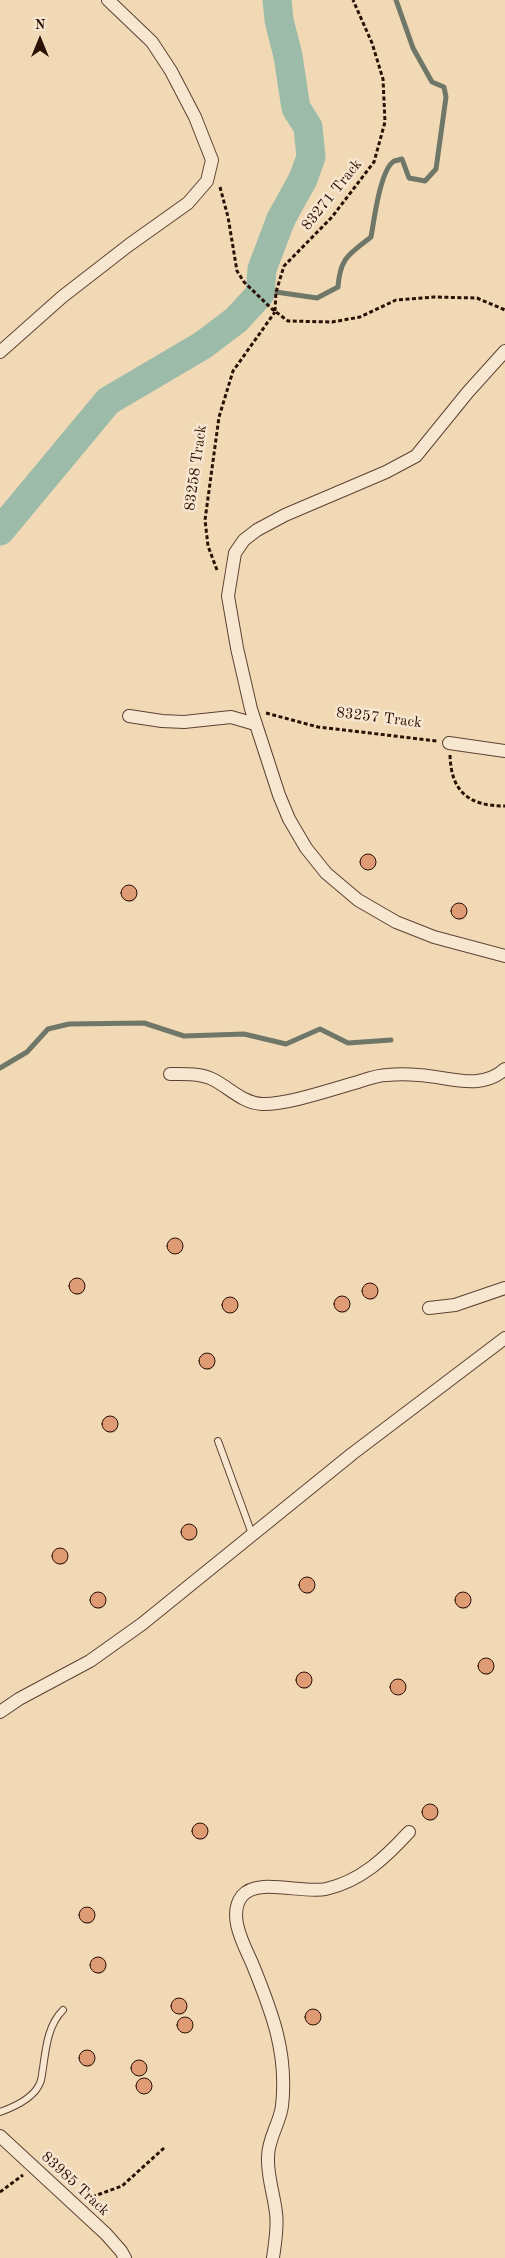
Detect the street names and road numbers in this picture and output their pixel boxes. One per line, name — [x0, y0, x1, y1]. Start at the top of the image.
street label: 83271 Track — [298, 156, 366, 234]
street label: 83258 Track — [181, 424, 211, 512]
street label: 83257 Track — [335, 704, 423, 732]
street label: 83985 Track — [37, 2148, 113, 2220]

